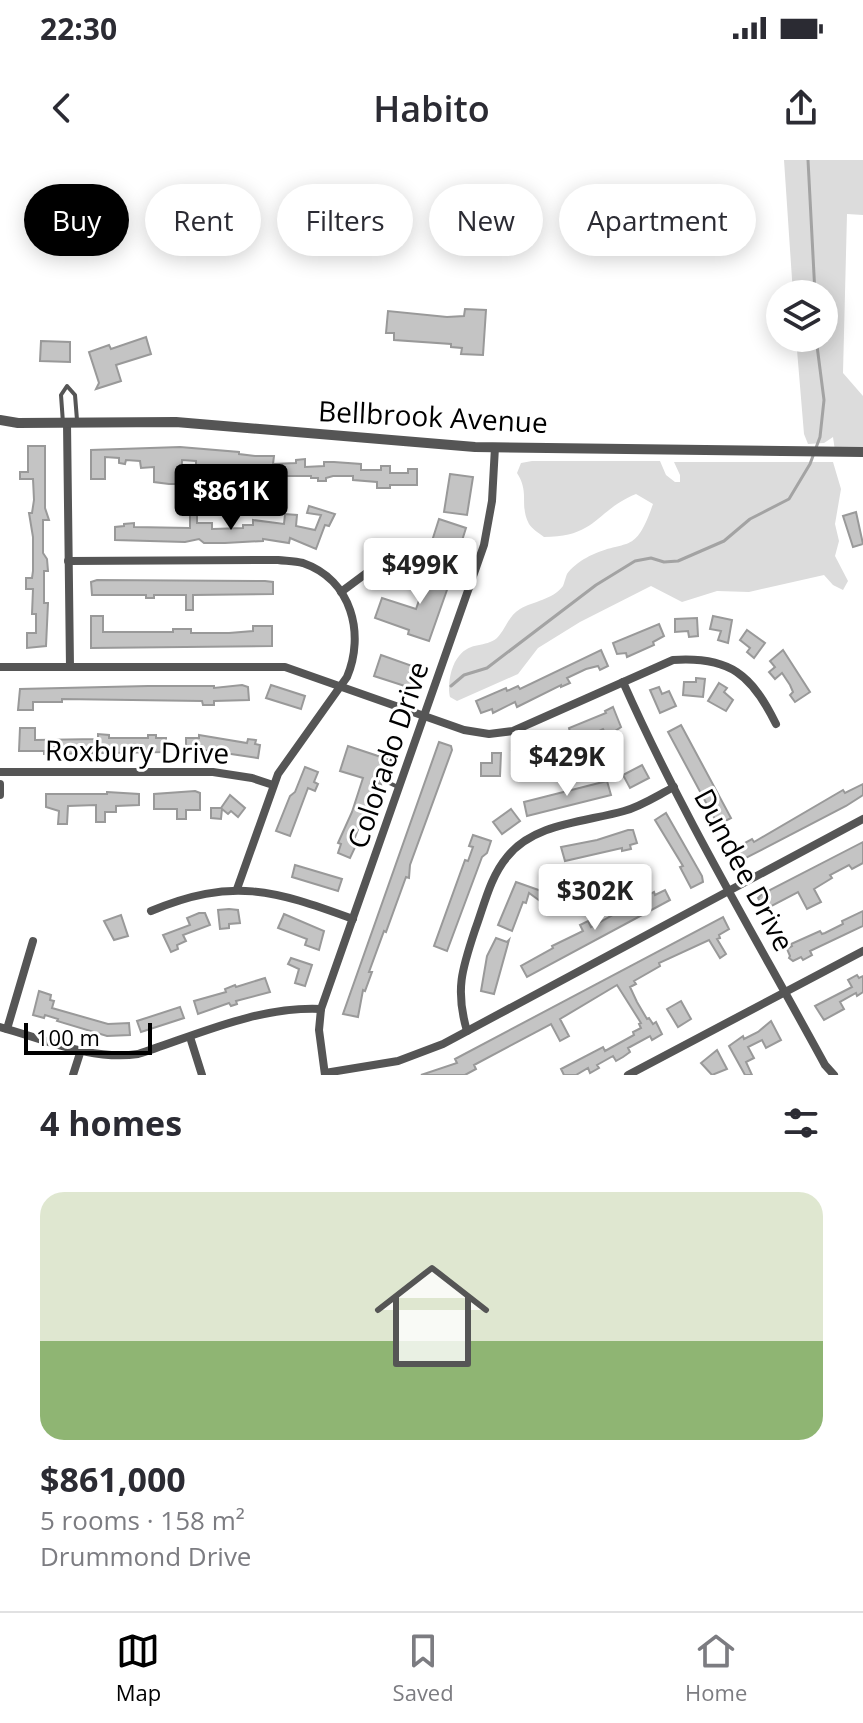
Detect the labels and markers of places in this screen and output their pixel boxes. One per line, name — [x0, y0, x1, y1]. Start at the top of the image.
pin: $861K — [175, 464, 287, 532]
pin: $499K — [364, 538, 476, 606]
pin: $429K — [511, 730, 623, 798]
pin: $302K — [539, 864, 651, 932]

